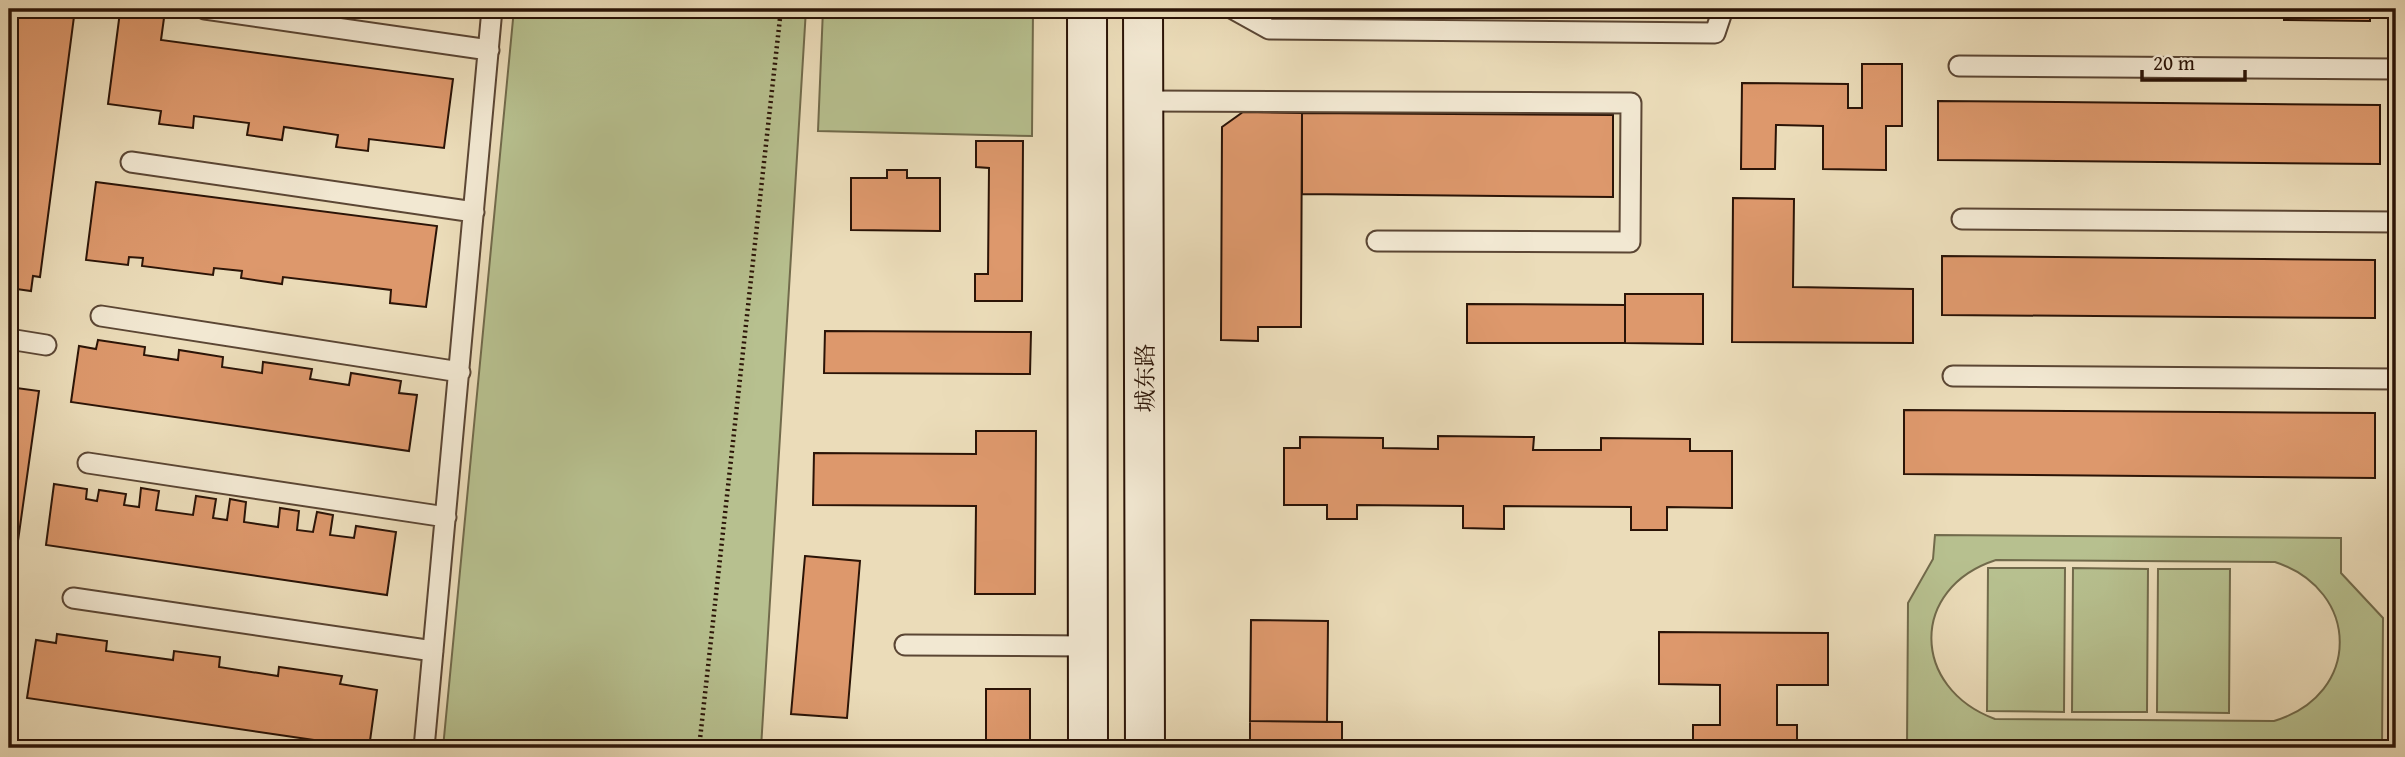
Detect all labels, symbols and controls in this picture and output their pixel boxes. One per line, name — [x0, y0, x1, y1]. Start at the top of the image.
scale bar — [2142, 38, 2246, 82]
text: 20 m — [2153, 47, 2195, 78]
street label: 城东路 — [1128, 344, 1161, 413]

